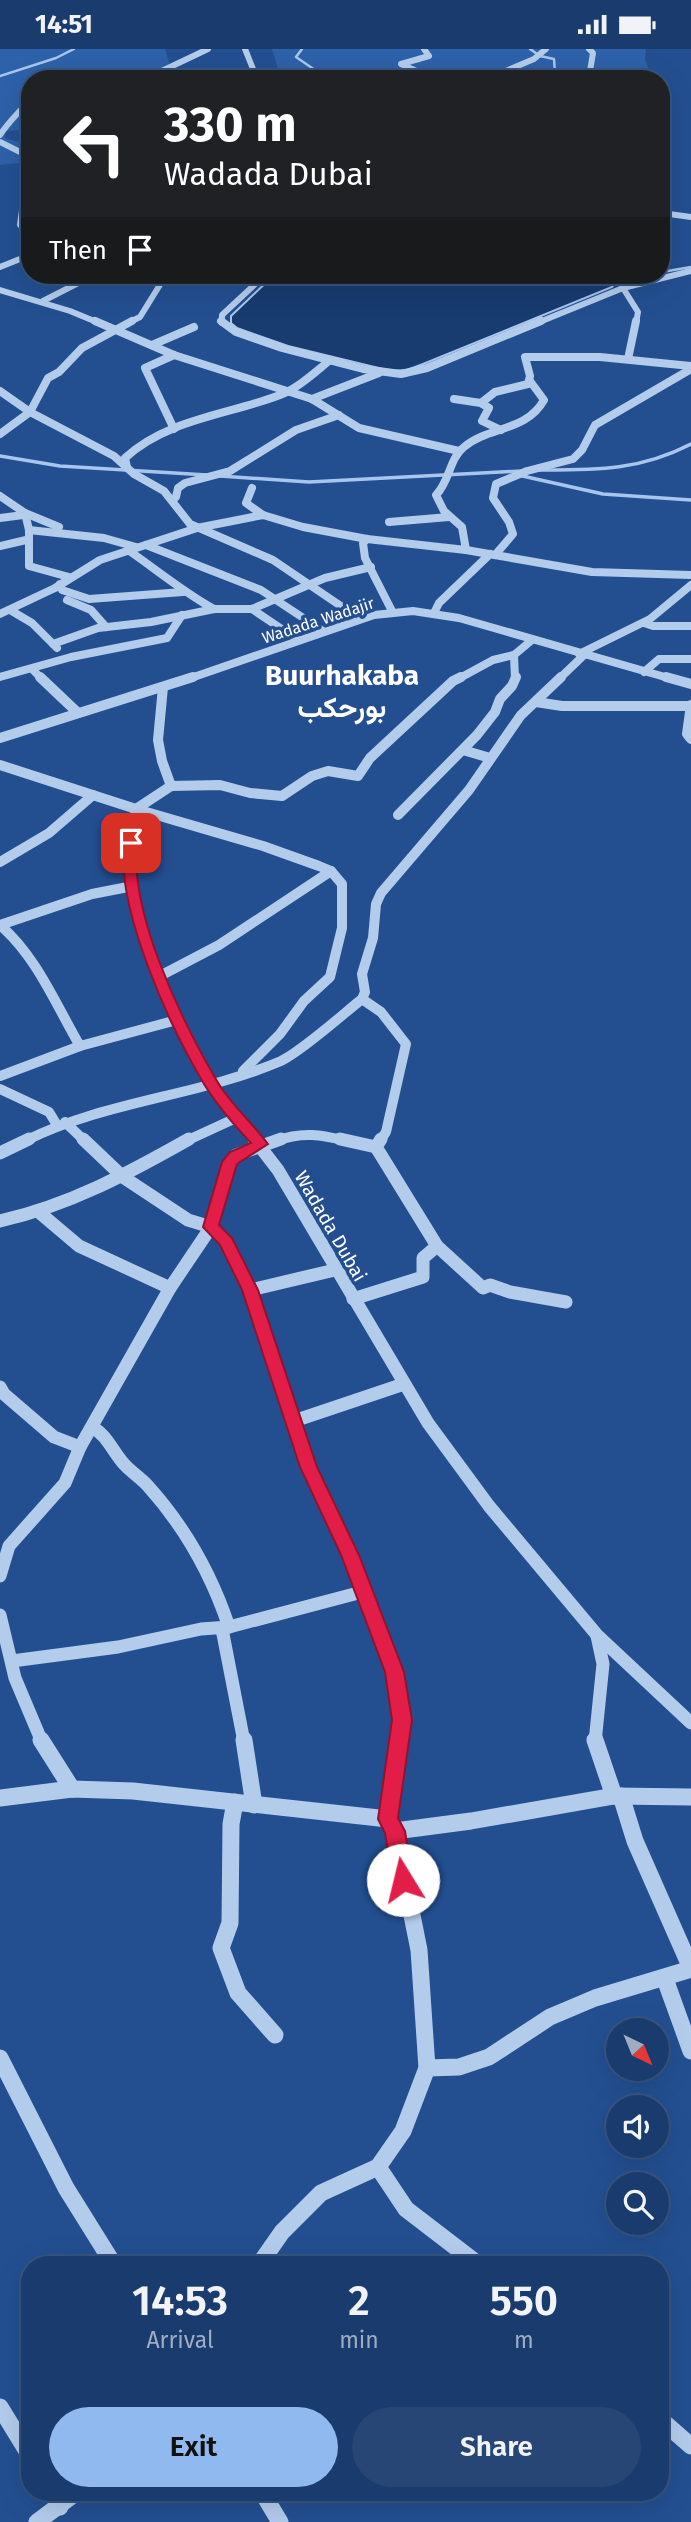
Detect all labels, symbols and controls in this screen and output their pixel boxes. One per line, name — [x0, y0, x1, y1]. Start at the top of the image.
text: 14:51 — [35, 9, 93, 40]
text: 330 m — [164, 95, 297, 154]
icon: left — [49, 98, 140, 189]
text: Wadada Dubai — [164, 155, 373, 193]
icon: arrive — [121, 231, 159, 269]
text: Then — [49, 235, 107, 266]
street label: Wadada Wadajir — [260, 593, 377, 648]
district label: Buurhakaba بورحكب — [265, 659, 419, 725]
pin — [101, 813, 161, 873]
icon: arrive — [112, 824, 150, 862]
street label: Wadada Dubai — [290, 1167, 372, 1286]
position arrow — [366, 1843, 440, 1917]
north arrow — [606, 2018, 668, 2081]
map controls — [606, 2018, 669, 2235]
button: sound — [606, 2095, 669, 2158]
button: search — [606, 2172, 669, 2235]
text: 14:53 — [132, 2276, 228, 2326]
text: 2 — [348, 2276, 370, 2326]
text: 550 — [490, 2276, 558, 2326]
text: Arrival — [146, 2326, 214, 2354]
text: min — [339, 2326, 379, 2354]
text: m — [514, 2326, 534, 2354]
button: Exit — [49, 2407, 338, 2487]
button: Share — [352, 2407, 641, 2487]

